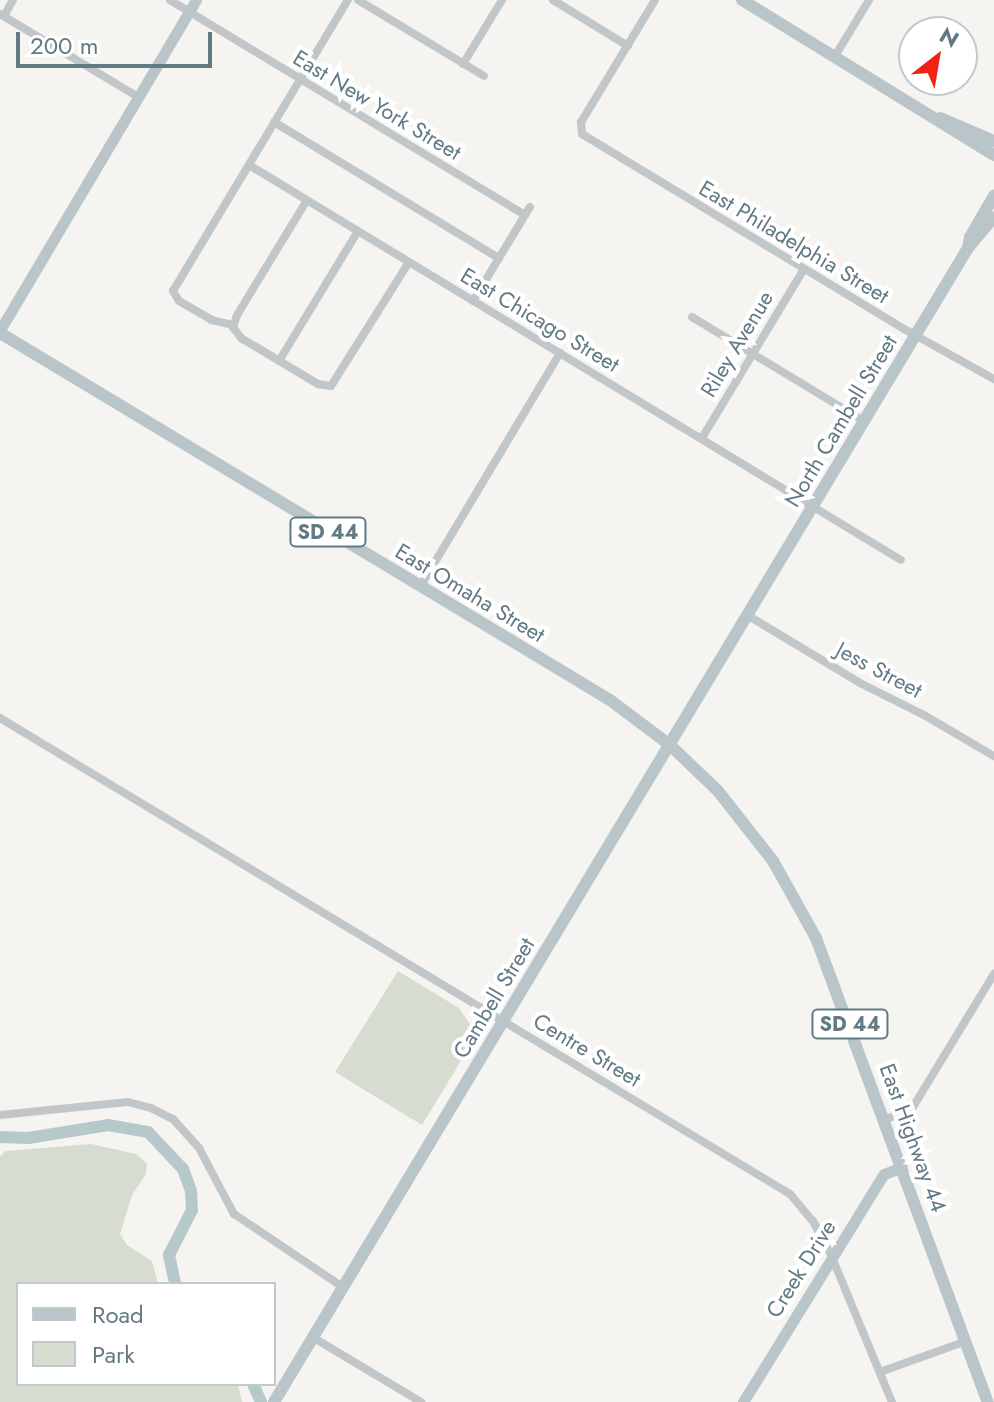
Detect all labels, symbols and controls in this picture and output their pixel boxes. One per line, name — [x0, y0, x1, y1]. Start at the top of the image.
scale bar — [20, 16, 216, 66]
north arrow — [898, 16, 978, 96]
text: N — [934, 19, 965, 55]
text: 200 m — [30, 28, 98, 63]
street label: East New York Street — [288, 44, 466, 166]
street label: East Philadelphia Street — [694, 175, 894, 309]
street label: East Chicago Street — [456, 262, 624, 378]
street label: Riley Avenue — [695, 286, 779, 402]
street label: North Cambell Street — [779, 330, 903, 512]
road number: SD 44 — [288, 516, 368, 548]
street label: East Omaha Street — [390, 538, 550, 648]
street label: Jess Street — [832, 636, 926, 704]
street label: Cambell Street — [448, 933, 540, 1063]
street label: Centre Street — [528, 1008, 646, 1092]
road number: SD 44 — [810, 1008, 890, 1040]
street label: East Highway 44 — [874, 1060, 952, 1216]
street label: Creek Drive — [761, 1215, 841, 1323]
legend — [16, 1282, 276, 1386]
text: Road — [92, 1297, 144, 1332]
text: Park — [92, 1337, 135, 1372]

